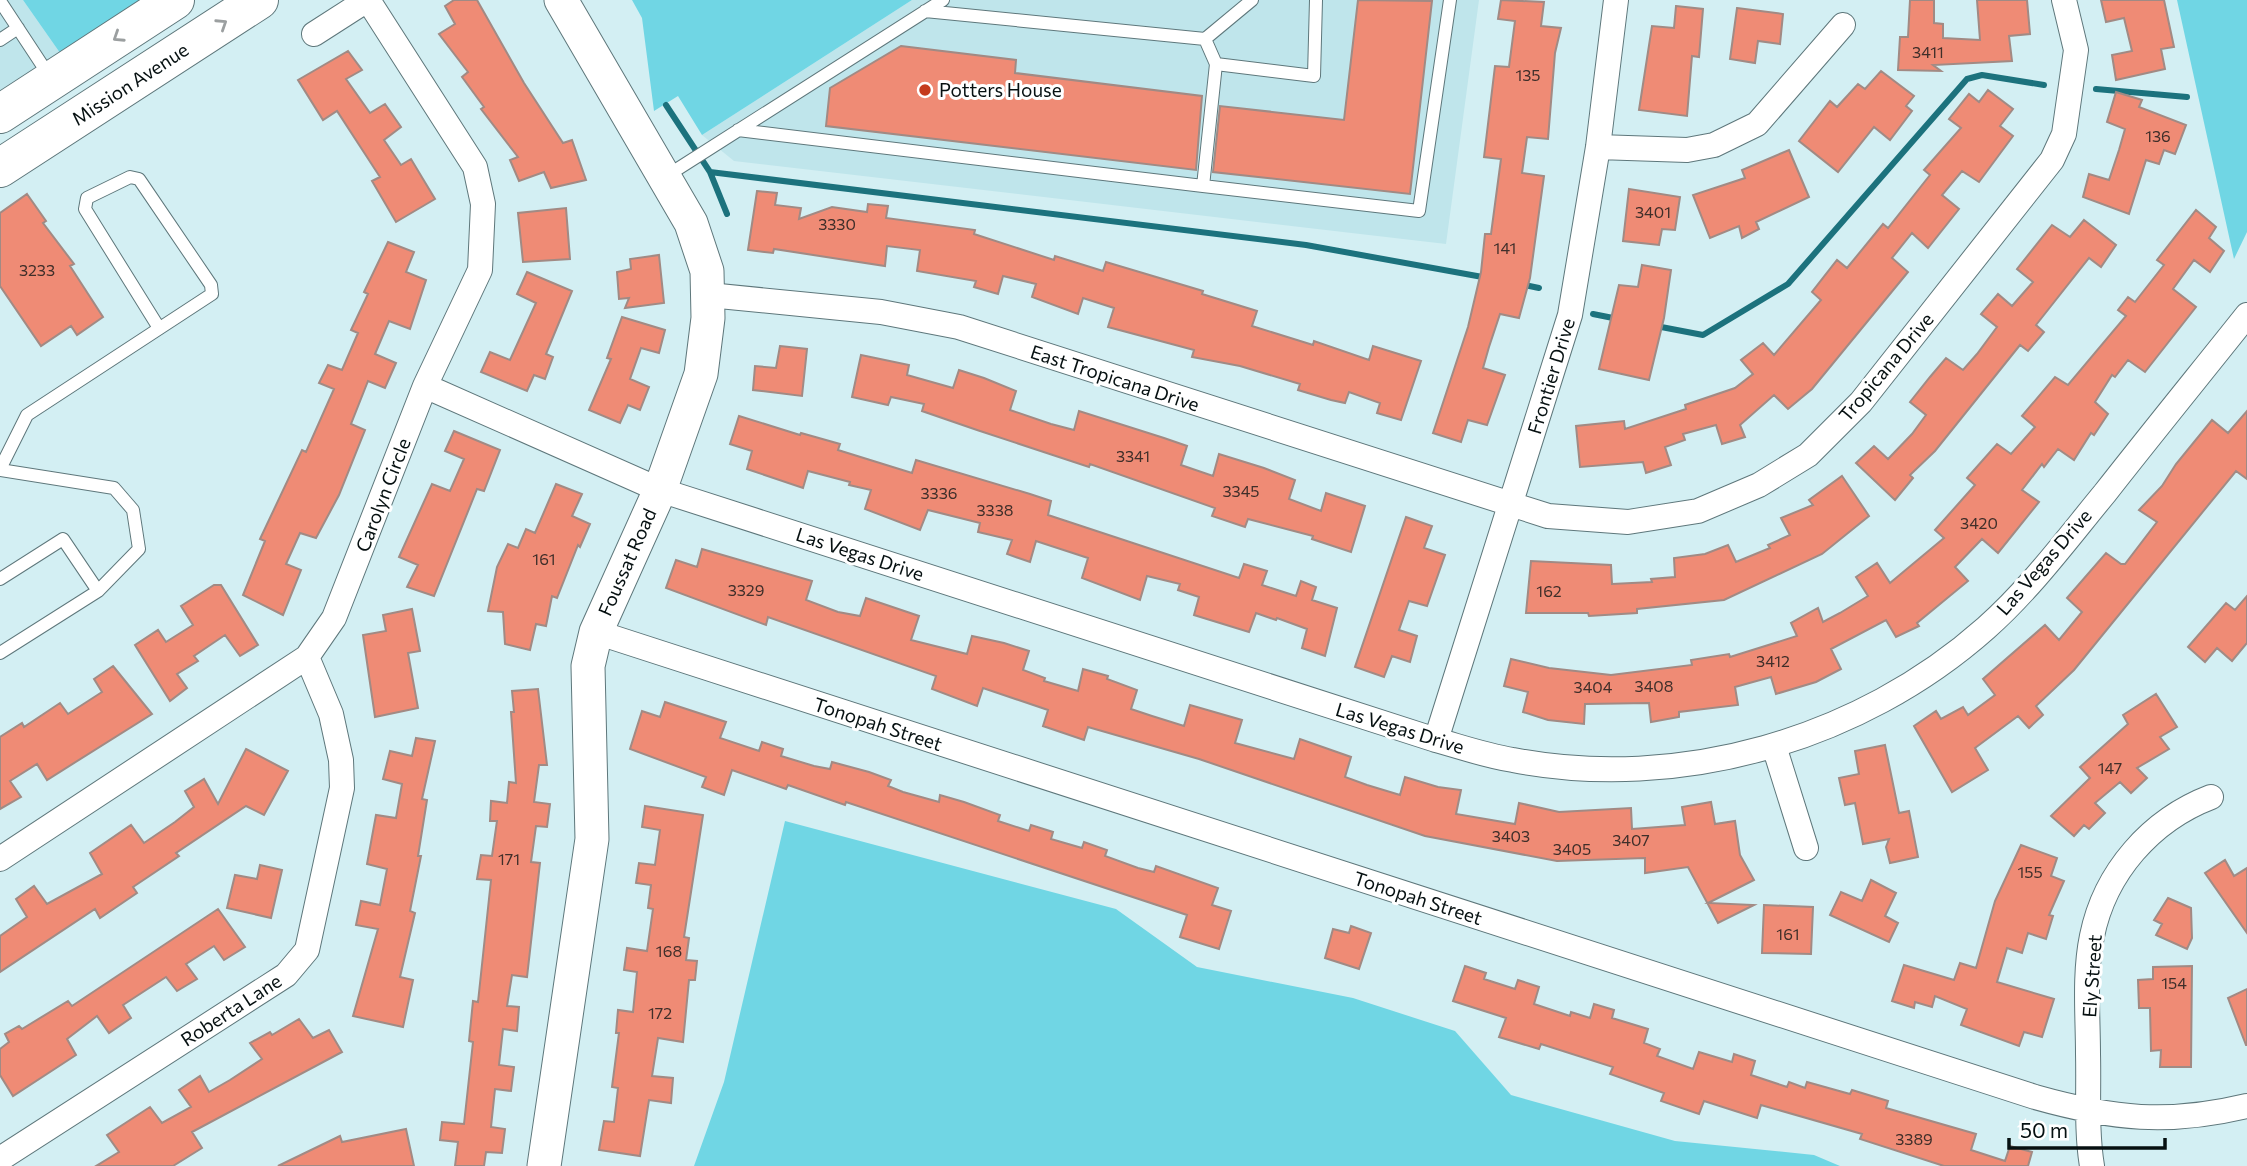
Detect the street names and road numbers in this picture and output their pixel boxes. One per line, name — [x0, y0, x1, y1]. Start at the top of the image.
street label: Mission Avenue — [67, 37, 192, 130]
street label: Tropicana Drive — [1833, 308, 1938, 426]
street label: Frontier Drive — [1522, 315, 1579, 437]
street label: East Tropicana Drive — [1028, 339, 1203, 416]
street label: Carolyn Circle — [350, 435, 415, 555]
street label: Foussat Road — [593, 504, 661, 619]
street label: Las Vegas Drive — [1991, 504, 2096, 619]
street label: Las Vegas Drive — [793, 522, 927, 585]
street label: Tonopah Street — [811, 692, 945, 755]
street label: Las Vegas Drive — [1333, 697, 1467, 758]
street label: Tonopah Street — [1351, 866, 1485, 929]
street label: Ely Street — [2077, 933, 2106, 1018]
street label: Roberta Lane — [176, 969, 285, 1051]

